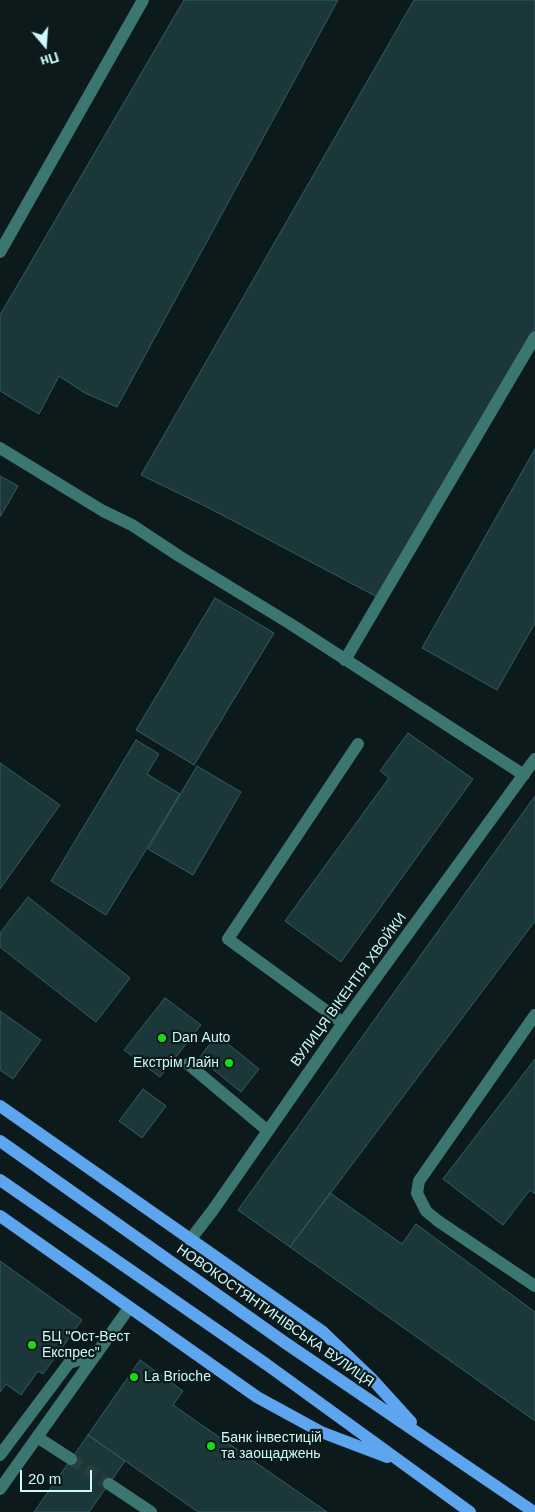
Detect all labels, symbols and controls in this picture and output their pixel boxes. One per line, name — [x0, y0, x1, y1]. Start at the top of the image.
north arrow — [20, 20, 70, 70]
text: Пн — [38, 49, 61, 70]
street label: ВУЛИЦЯ ВІКЕНТІЯ ХВОЙКИ — [288, 910, 410, 1070]
place label: Dan Auto — [172, 1030, 230, 1046]
marker: Dan Auto — [156, 1032, 168, 1044]
place label: Екстрім Лайн — [133, 1055, 219, 1071]
marker: Екстрім Лайн — [223, 1057, 235, 1069]
street label: НОВОКОСТЯНТИНІВСЬКА ВУЛИЦЯ — [173, 1241, 377, 1391]
place label: БЦ "Ост-Вест Експрес" — [42, 1329, 130, 1361]
marker: БЦ "Ост-Вест Експрес" — [26, 1339, 38, 1351]
place label: La Brioche — [144, 1369, 211, 1385]
marker: La Brioche — [128, 1371, 140, 1383]
place label: Банк інвестицій та заощаджень — [221, 1430, 322, 1462]
marker: Банк інвестицій та заощаджень — [205, 1440, 217, 1452]
scale bar — [22, 1460, 95, 1492]
text: 20 m — [28, 1470, 61, 1487]

